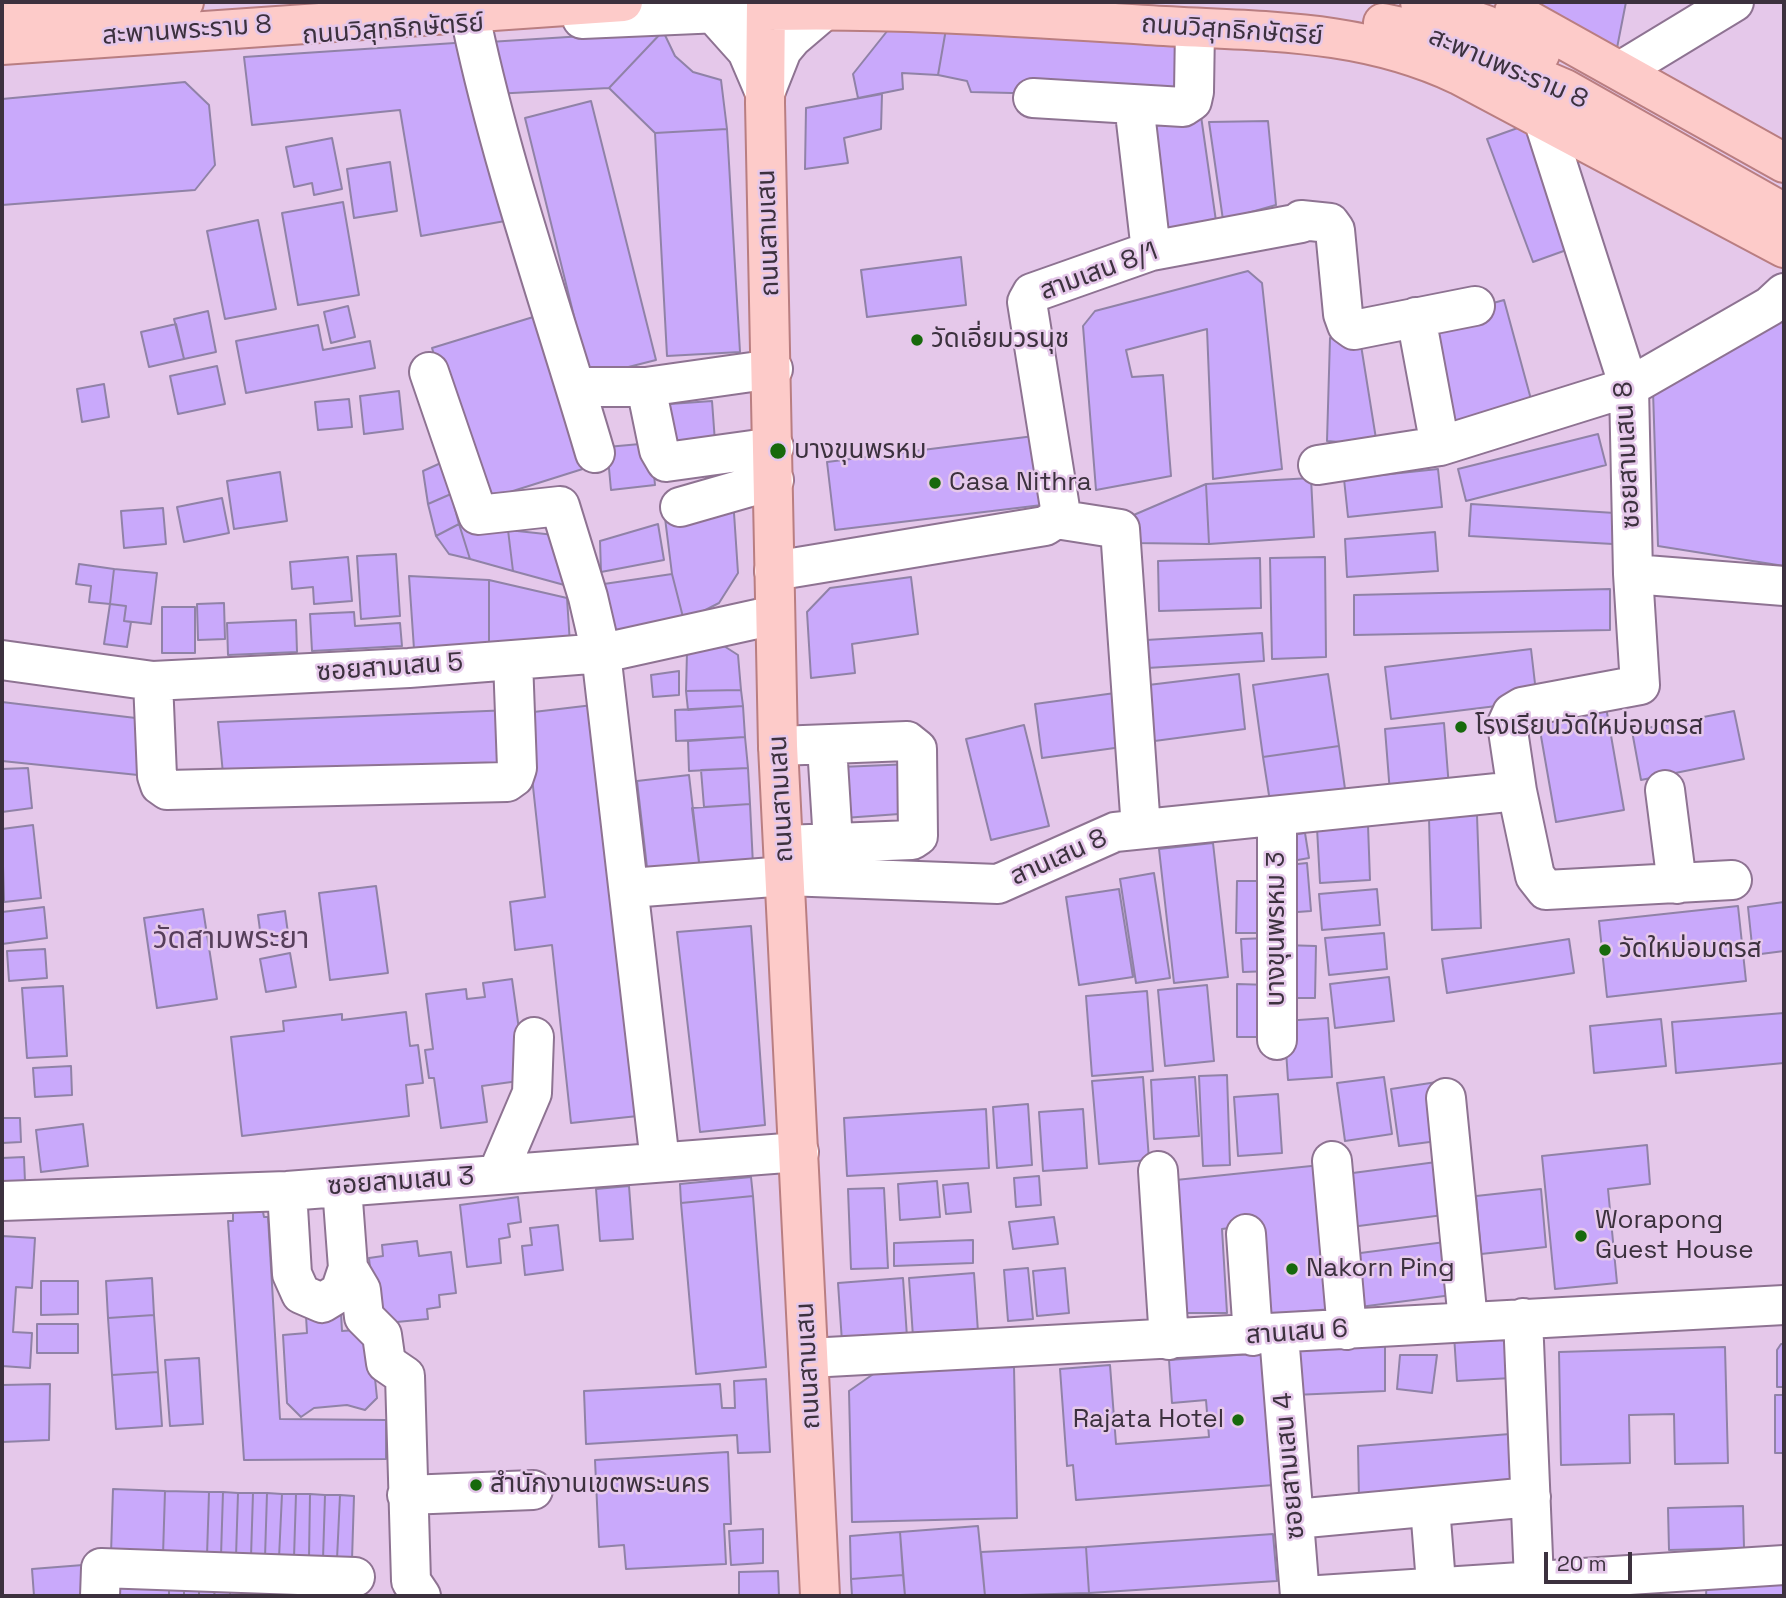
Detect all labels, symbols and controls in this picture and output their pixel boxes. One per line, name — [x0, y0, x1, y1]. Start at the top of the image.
street label: ถนนวิสุทธิกษัตริย์ — [301, 8, 485, 52]
street label: ถนนวิสุทธิกษัตริย์ — [1140, 9, 1324, 53]
street label: สะพานพระราม 8 — [101, 10, 273, 52]
street label: สะพานพระราม 8 — [1424, 21, 1592, 117]
street label: ถนนสามเสน — [751, 169, 787, 297]
street label: สามเสน 8/1 — [1036, 236, 1162, 308]
place label: วัดเอี่ยมวรนุช — [931, 324, 1069, 356]
marker: วัดเอี่ยมวรนุช — [909, 332, 925, 348]
street label: ซอยสามเสน 8 — [1609, 381, 1647, 529]
place label: บางขุนพรหม — [794, 435, 926, 467]
marker: บางขุนพรหม — [768, 441, 788, 461]
place label: Casa Nithra — [949, 467, 1092, 499]
marker: Casa Nithra — [927, 475, 943, 491]
street label: ซอยสามเสน 5 — [316, 647, 464, 689]
place label: โรงเรียนวัดใหม่อมตรส — [1475, 711, 1703, 743]
marker: โรงเรียนวัดใหม่อมตรส — [1453, 719, 1469, 735]
street label: ถนนสามเสน — [763, 735, 801, 863]
street label: สานเสน 8 — [1006, 823, 1112, 893]
street label: บางขุนพรหม 3 — [1261, 852, 1293, 1006]
district label: วัดสามพระยา — [153, 922, 309, 958]
place label: วัดใหม่อมตรส — [1619, 934, 1762, 966]
marker: วัดใหม่อมตรส — [1597, 942, 1613, 958]
street label: ซอยสามเสน 3 — [327, 1161, 475, 1203]
place label: Worapong Guest House — [1595, 1205, 1754, 1266]
marker: Worapong Guest House — [1573, 1228, 1589, 1244]
place label: Nakorn Ping — [1306, 1253, 1455, 1285]
marker: Nakorn Ping — [1284, 1261, 1300, 1277]
street label: ถนนสามเสน — [790, 1302, 828, 1430]
street label: สานเสน 6 — [1245, 1314, 1349, 1352]
street label: ซอยสามเสน 4 — [1268, 1391, 1312, 1541]
place label: Rajata Hotel — [1073, 1404, 1224, 1436]
marker: Rajata Hotel — [1230, 1412, 1246, 1428]
place label: สำนักงานเขตพระนคร — [490, 1469, 710, 1501]
marker: สำนักงานเขตพระนคร — [468, 1477, 484, 1493]
scale bar — [1548, 1538, 1636, 1582]
text: 20 m — [1557, 1550, 1607, 1577]

